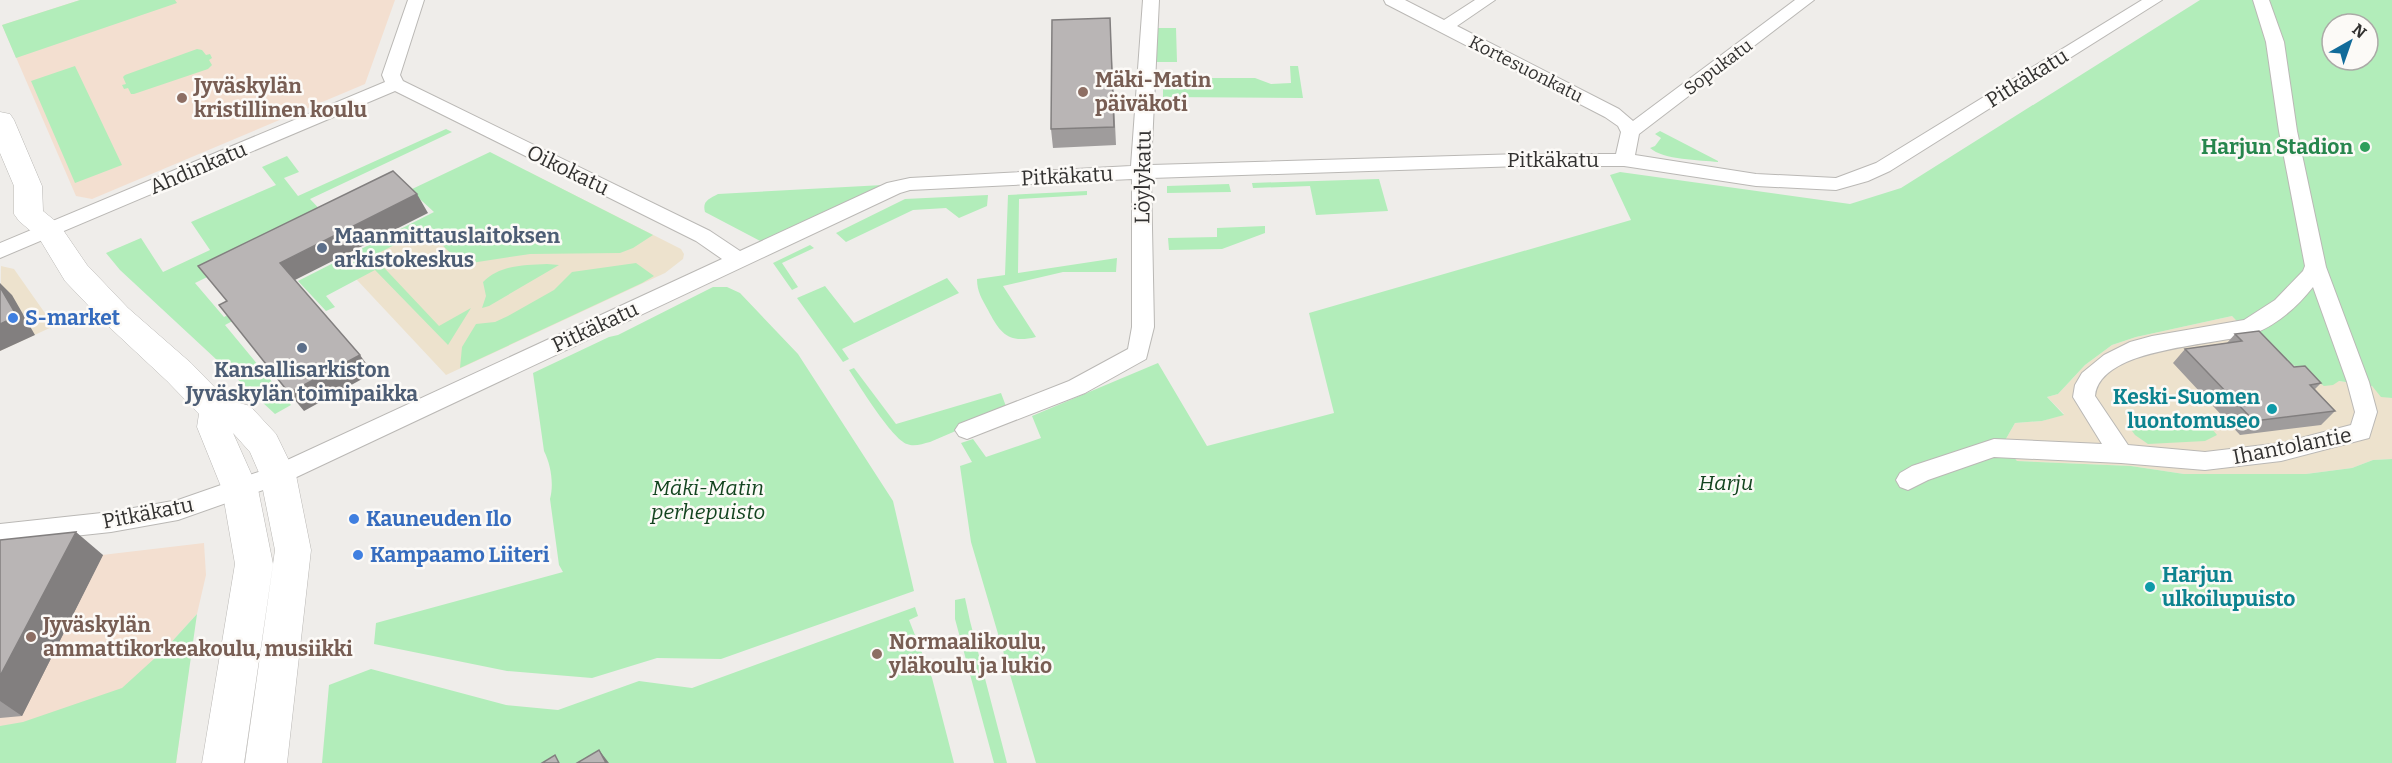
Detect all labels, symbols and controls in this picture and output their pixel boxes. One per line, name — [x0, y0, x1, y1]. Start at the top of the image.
north arrow — [2320, 12, 2380, 72]
text: N — [2348, 20, 2370, 42]
street label: Kortesuonkatu — [1465, 31, 1587, 107]
street label: Sopukatu — [1679, 34, 1757, 100]
street label: Pitkäkatu — [1981, 43, 2073, 113]
place label: Mäki-Matin päiväkoti — [1095, 67, 1212, 117]
place label: Jyväskylän kristillinen koulu — [193, 73, 367, 123]
marker: Mäki-Matin päiväkoti — [1076, 85, 1090, 99]
marker: Jyväskylän kristillinen koulu — [175, 91, 189, 105]
street label: Löylykatu — [1129, 130, 1157, 224]
place label: Harjun Stadion — [2201, 134, 2353, 160]
street label: Ahdinkatu — [145, 136, 251, 200]
street label: Oikokatu — [523, 139, 613, 201]
marker: Harjun Stadion — [2358, 140, 2372, 154]
street label: Pitkäkatu — [1507, 147, 1599, 173]
street label: Pitkäkatu — [1020, 161, 1114, 191]
place label: Maanmittauslaitoksen arkistokeskus — [334, 223, 560, 273]
marker: Maanmittauslaitoksen arkistokeskus — [315, 241, 329, 255]
street label: Pitkäkatu — [548, 296, 642, 358]
place label: S-market — [25, 305, 121, 331]
marker: S-market — [6, 311, 20, 325]
marker: Kansallisarkiston Jyväskylän toimipaikka — [295, 341, 309, 355]
place label: Kansallisarkiston Jyväskylän toimipaikka — [185, 357, 418, 407]
place label: Keski-Suomen luontomuseo — [2113, 384, 2260, 434]
marker: Keski-Suomen luontomuseo — [2265, 402, 2279, 416]
street label: Ihantolantie — [2230, 422, 2354, 470]
park label: Harju — [1698, 470, 1754, 496]
park label: Mäki-Matin perhepuisto — [649, 475, 765, 525]
street label: Pitkäkatu — [100, 491, 196, 535]
place label: Kauneuden Ilo — [366, 506, 512, 532]
marker: Kauneuden Ilo — [347, 512, 361, 526]
place label: Kampaamo Liiteri — [370, 542, 550, 568]
marker: Kampaamo Liiteri — [351, 548, 365, 562]
place label: Harjun ulkoilupuisto — [2162, 562, 2295, 612]
marker: Harjun ulkoilupuisto — [2143, 580, 2157, 594]
place label: Jyväskylän ammattikorkeakoulu, musiikki — [42, 612, 353, 662]
place label: Normaalikoulu, yläkoulu ja lukio — [888, 629, 1052, 679]
marker: Jyväskylän ammattikorkeakoulu, musiikki — [24, 630, 38, 644]
marker: Normaalikoulu, yläkoulu ja lukio — [870, 647, 884, 661]

